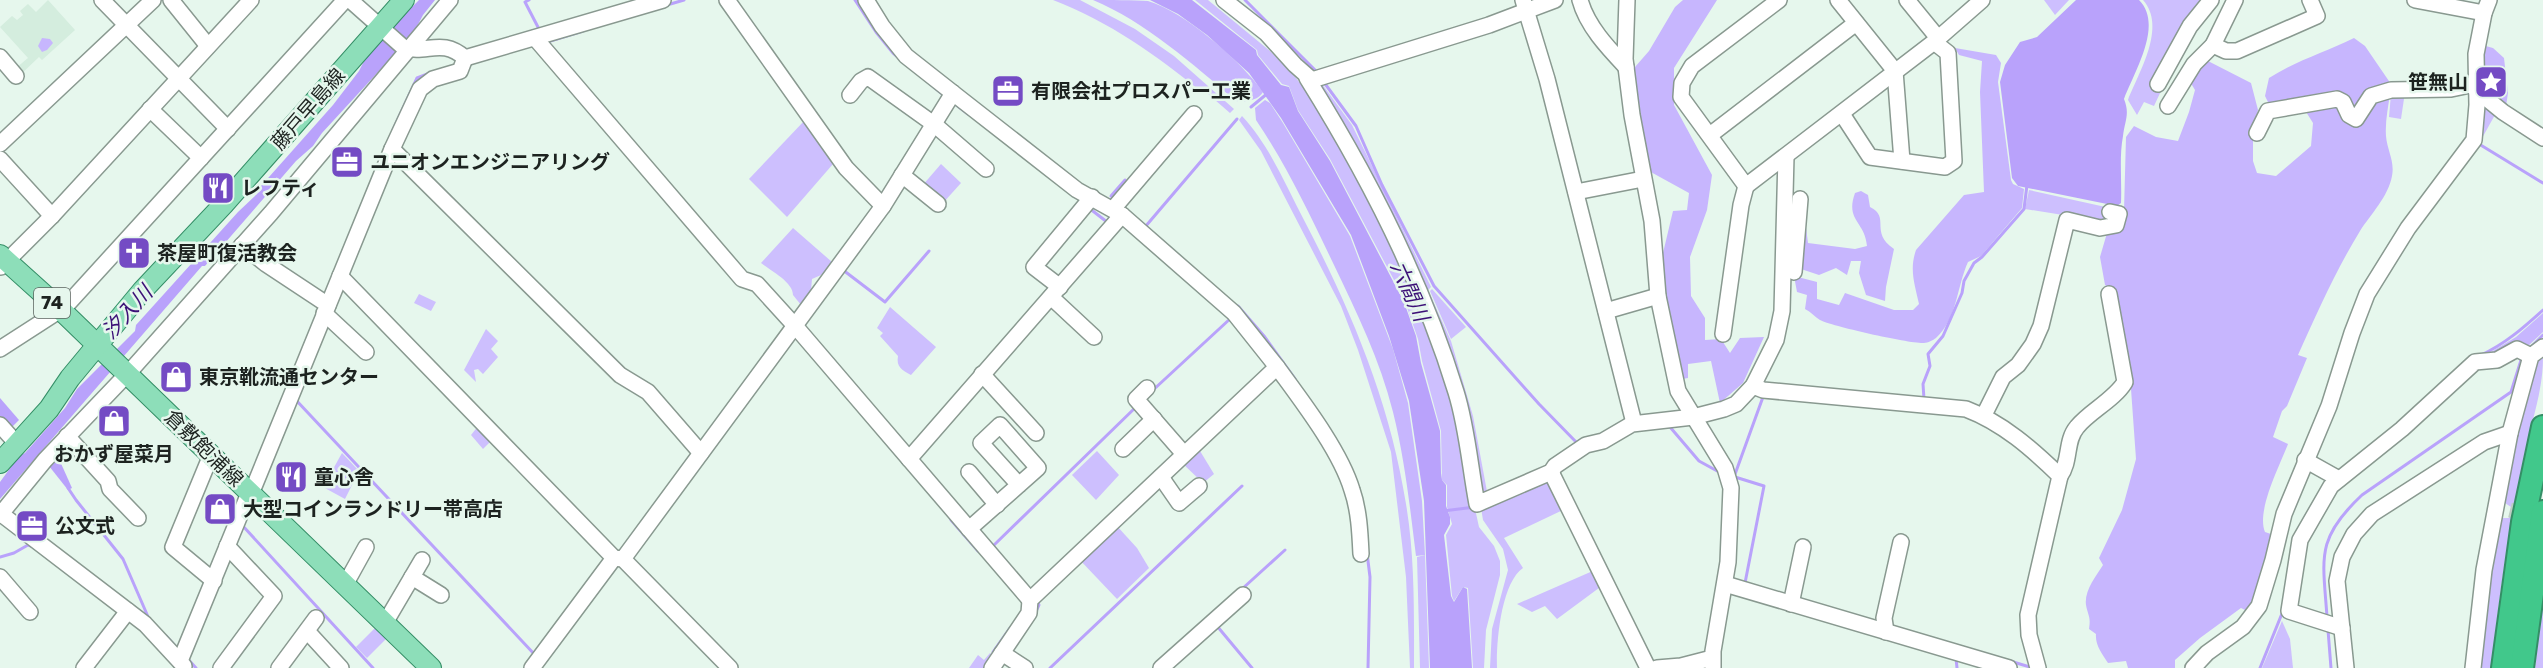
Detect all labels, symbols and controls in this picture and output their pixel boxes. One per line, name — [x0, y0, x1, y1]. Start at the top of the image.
street label: 藤戸早島線 — [266, 63, 350, 155]
place icon: 笹無山 — [2473, 64, 2509, 100]
place label: 笹無山 — [2408, 70, 2468, 94]
office icon: 有限会社プロスパー工業 — [990, 73, 1026, 109]
place label: 有限会社プロスパー工業 — [1031, 79, 1251, 103]
office icon: ユニオンエンジニアリング — [329, 144, 365, 180]
place label: ユニオンエンジニアリング — [370, 150, 610, 174]
restaurant icon: レフティ — [200, 170, 236, 206]
place label: レフティ — [241, 176, 320, 200]
church icon: 茶屋町復活教会 — [116, 235, 152, 271]
place label: 茶屋町復活教会 — [157, 241, 297, 265]
water label: 六間川 — [1386, 257, 1435, 327]
water label: 汐入川 — [97, 279, 159, 344]
road number: 74 — [34, 288, 70, 318]
shop icon: 東京靴流通センター — [158, 359, 194, 395]
place label: 東京靴流通センター — [199, 365, 379, 389]
shop icon: おかず屋菜月 — [96, 403, 132, 439]
street label: 倉敷飽浦線 — [160, 405, 248, 491]
place label: おかず屋菜月 — [54, 442, 174, 466]
restaurant icon: 童心舎 — [273, 459, 309, 495]
place label: 童心舎 — [314, 465, 374, 489]
shop icon: 大型コインランドリー帯高店 — [202, 491, 238, 527]
place label: 大型コインランドリー帯高店 — [243, 497, 503, 521]
office icon: 公文式 — [14, 508, 50, 544]
place label: 公文式 — [55, 514, 115, 538]

